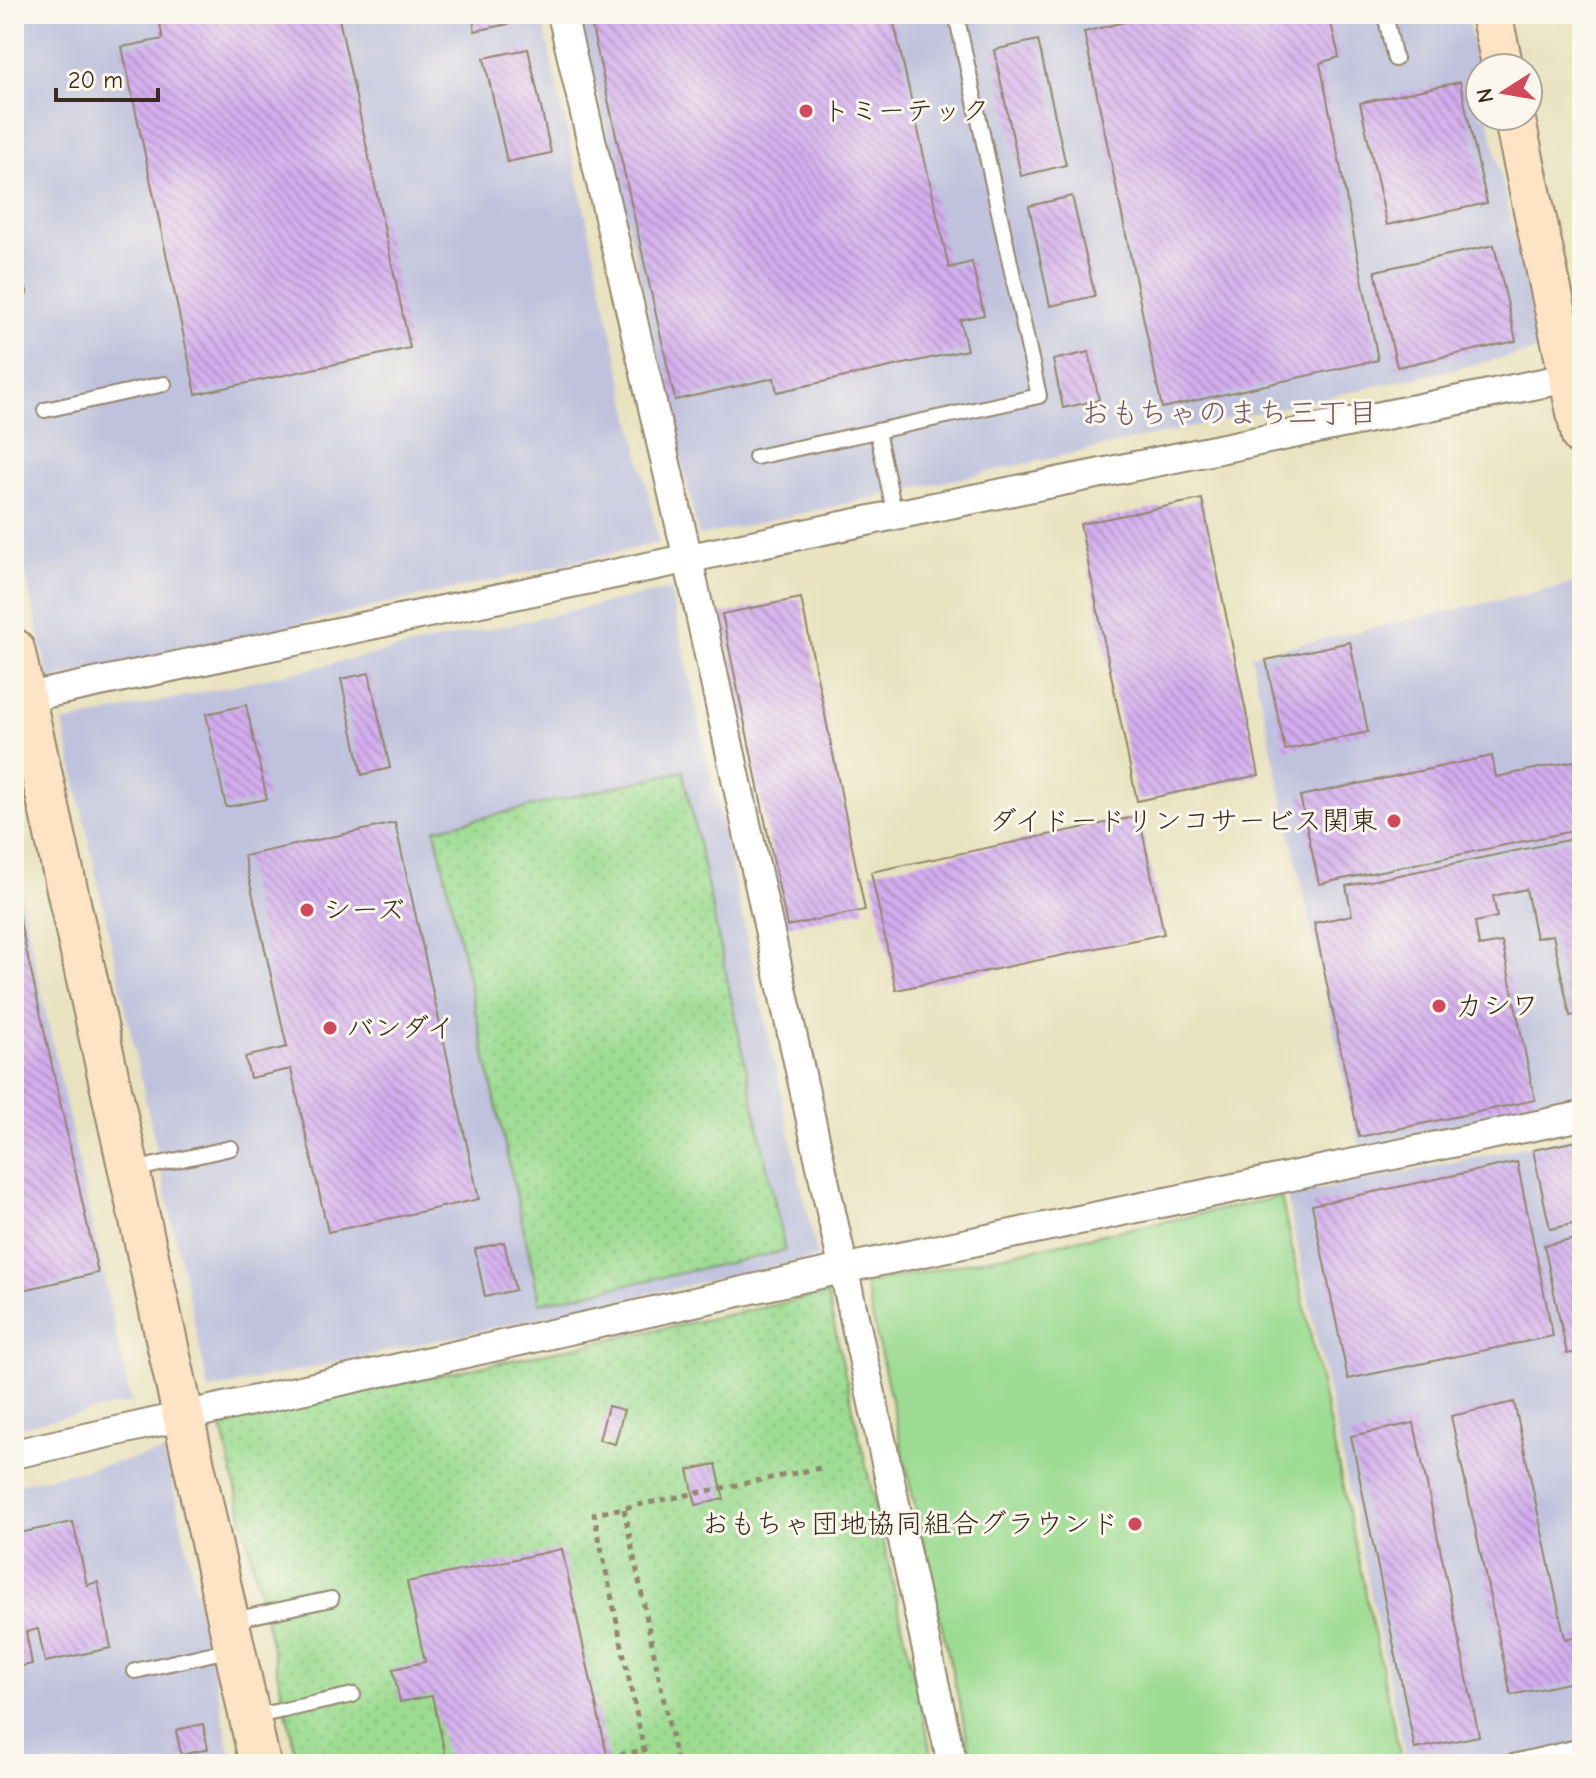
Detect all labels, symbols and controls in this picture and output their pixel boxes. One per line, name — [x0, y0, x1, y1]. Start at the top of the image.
scale bar — [56, 52, 158, 102]
north arrow — [1464, 52, 1544, 132]
text: 20 m — [68, 66, 123, 94]
text: N — [1471, 86, 1499, 105]
place label: トミーテック — [822, 95, 989, 127]
marker: トミーテック — [797, 102, 815, 120]
district label: おもちゃのまち三丁目 — [1080, 396, 1378, 431]
place label: ダイドードリンコサービス関東 — [989, 805, 1378, 837]
marker: ダイドードリンコサービス関東 — [1385, 812, 1403, 830]
place label: シーズ — [323, 894, 405, 926]
marker: シーズ — [298, 901, 316, 919]
place label: カシワ — [1455, 990, 1539, 1022]
marker: カシワ — [1430, 997, 1448, 1015]
place label: バンダイ — [346, 1012, 454, 1044]
marker: バンダイ — [321, 1019, 339, 1037]
place label: おもちゃ団地協同組合グラウンド — [701, 1508, 1119, 1540]
marker: おもちゃ団地協同組合グラウンド — [1126, 1515, 1144, 1533]

